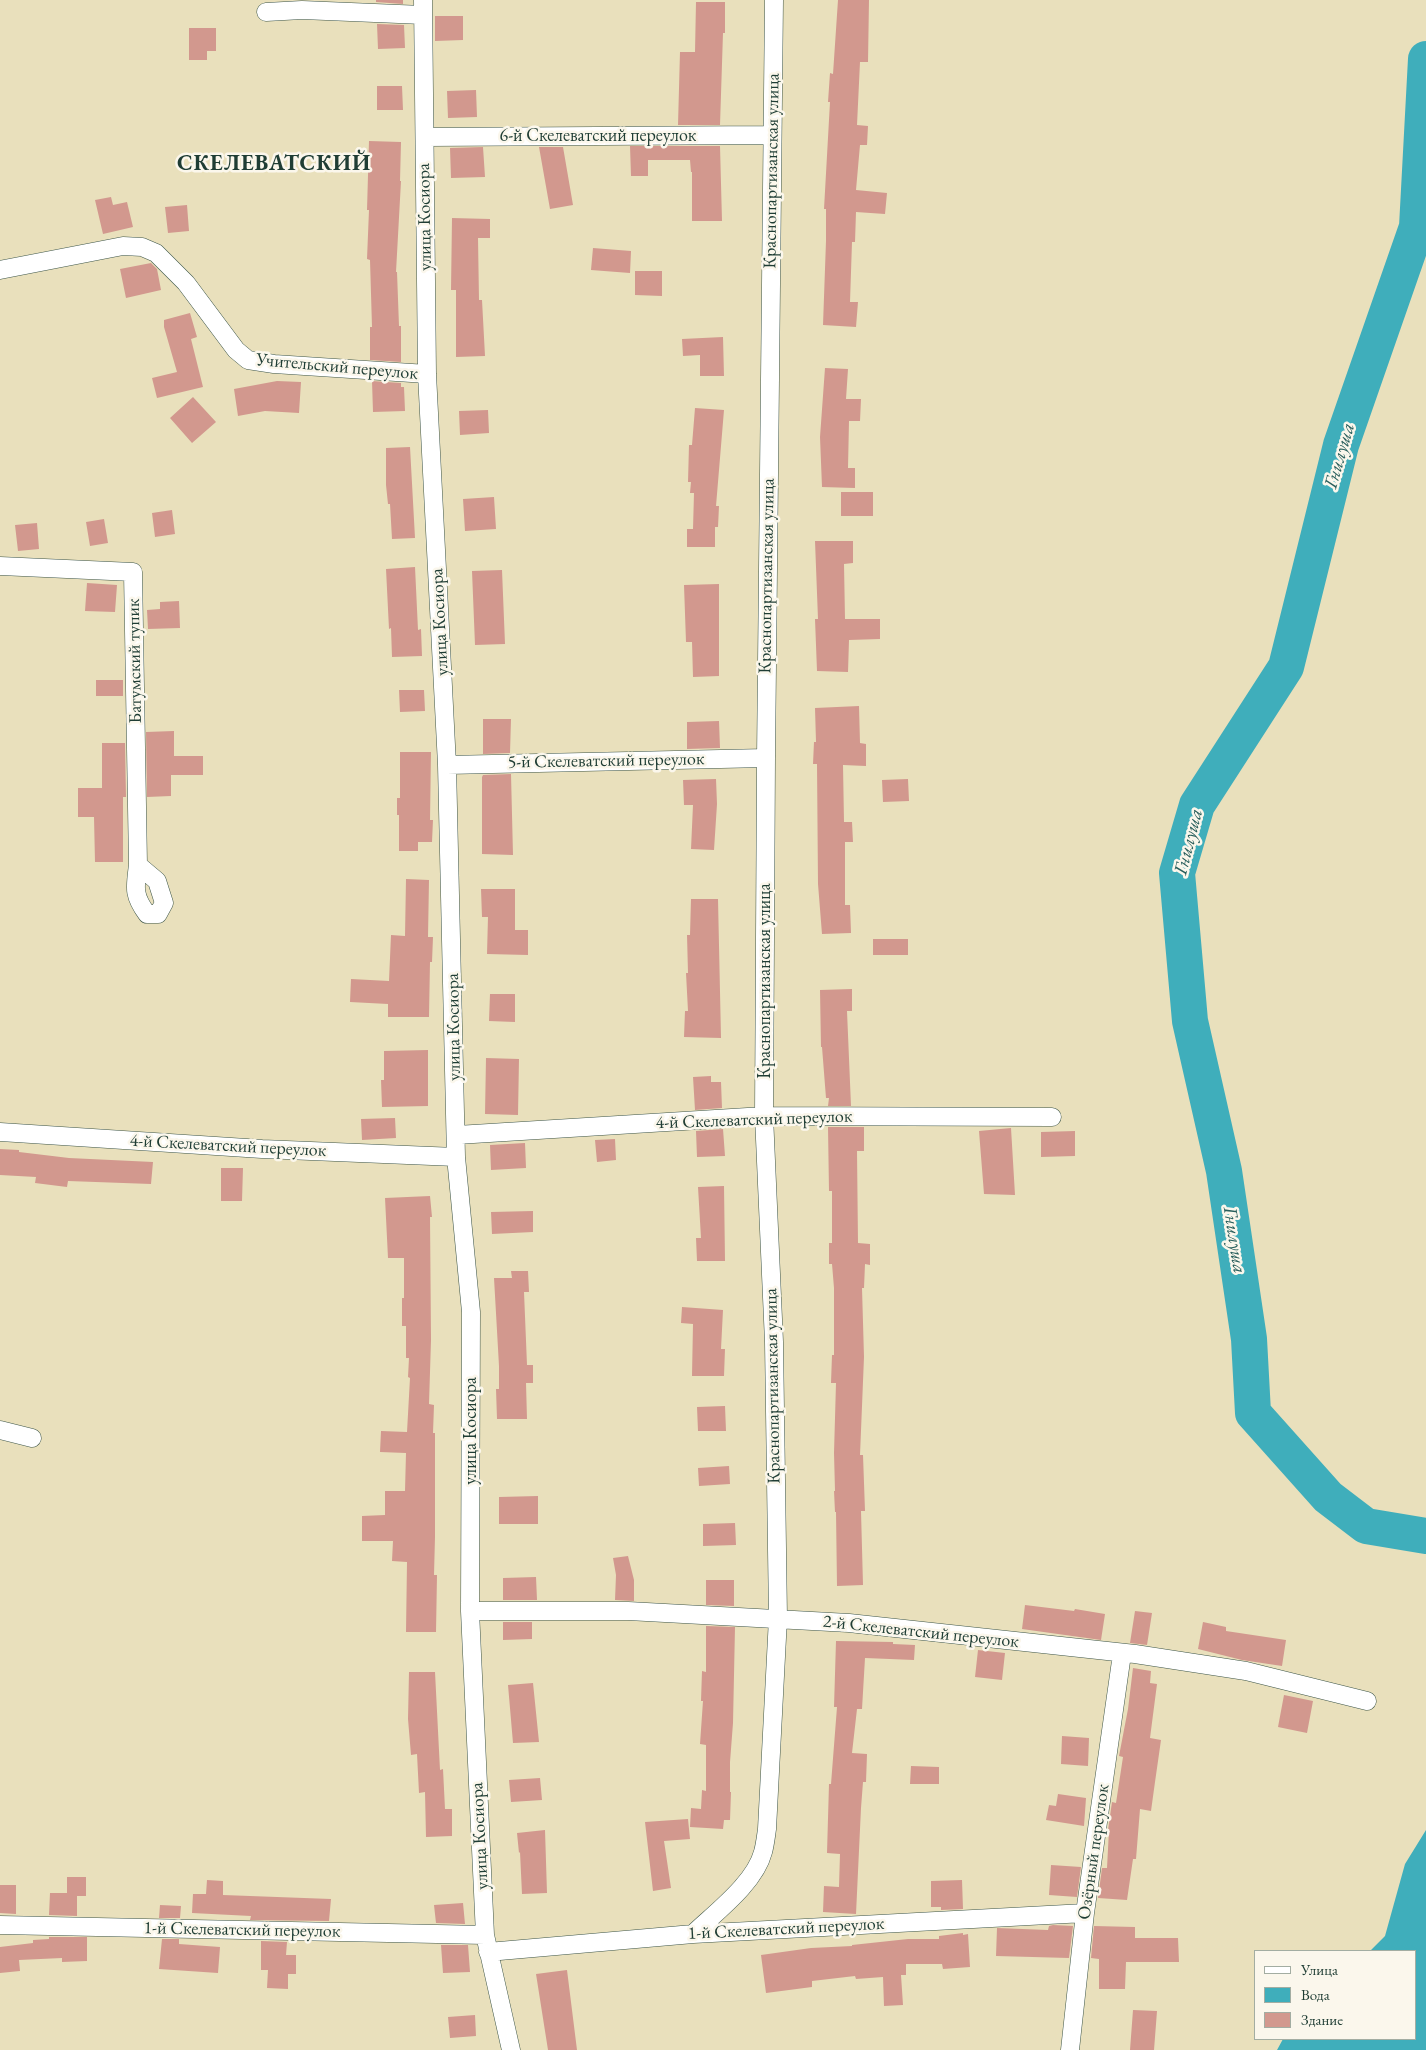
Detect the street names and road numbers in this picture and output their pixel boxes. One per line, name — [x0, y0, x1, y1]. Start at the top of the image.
street label: Краснопартизанская улица — [759, 73, 785, 269]
street label: 6-й Скелеватский переулок — [500, 125, 696, 147]
street label: улица Косиора — [413, 163, 437, 271]
street label: Учительский переулок — [255, 349, 419, 385]
street label: Краснопартизанская улица — [754, 478, 780, 674]
street label: улица Косиора — [426, 568, 454, 676]
street label: Батумский тупик — [123, 598, 147, 724]
street label: 5-й Скелеватский переулок — [507, 748, 705, 774]
street label: Краснопартизанская улица — [754, 883, 776, 1079]
street label: улица Косиора — [442, 973, 466, 1081]
street label: 4-й Скелеватский переулок — [655, 1106, 853, 1134]
street label: 4-й Скелеватский переулок — [129, 1130, 327, 1162]
street label: Краснопартизанская улица — [760, 1288, 786, 1484]
street label: улица Косиора — [460, 1377, 482, 1485]
street label: 2-й Скелеватский переулок — [822, 1611, 1020, 1653]
street label: улица Косиора — [466, 1782, 494, 1890]
street label: Озёрный переулок — [1074, 1783, 1114, 1921]
street label: 1-й Скелеватский переулок — [687, 1913, 885, 1945]
street label: 1-й Скелеватский переулок — [143, 1917, 341, 1943]

